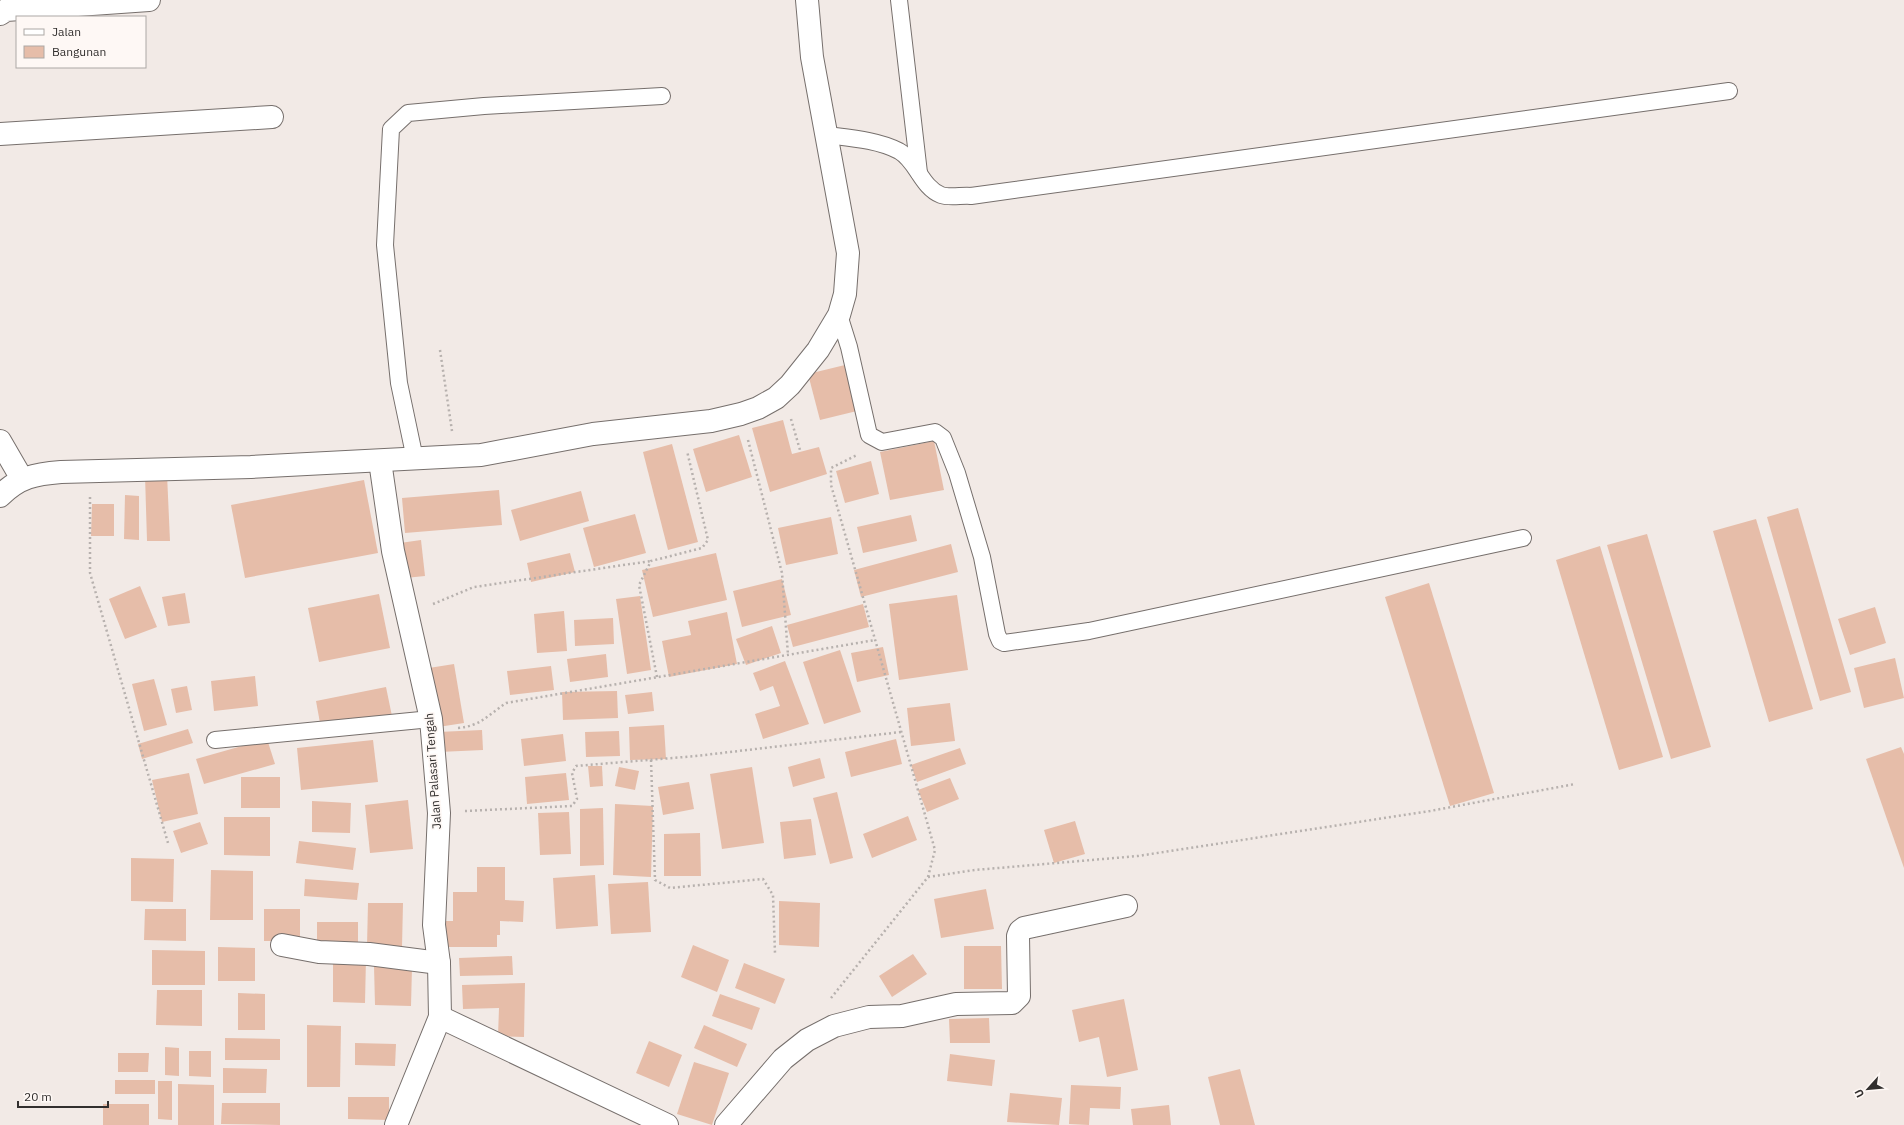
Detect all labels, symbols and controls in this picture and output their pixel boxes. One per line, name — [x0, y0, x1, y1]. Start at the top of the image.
legend — [16, 16, 146, 68]
text: Jalan — [52, 24, 81, 39]
text: Bangunan — [52, 44, 106, 59]
street label: Jalan Palasari Tengah — [421, 712, 444, 830]
north arrow — [1848, 1069, 1888, 1109]
scale bar — [18, 1083, 108, 1109]
text: U — [1851, 1087, 1867, 1100]
text: 20 m — [24, 1089, 52, 1104]

